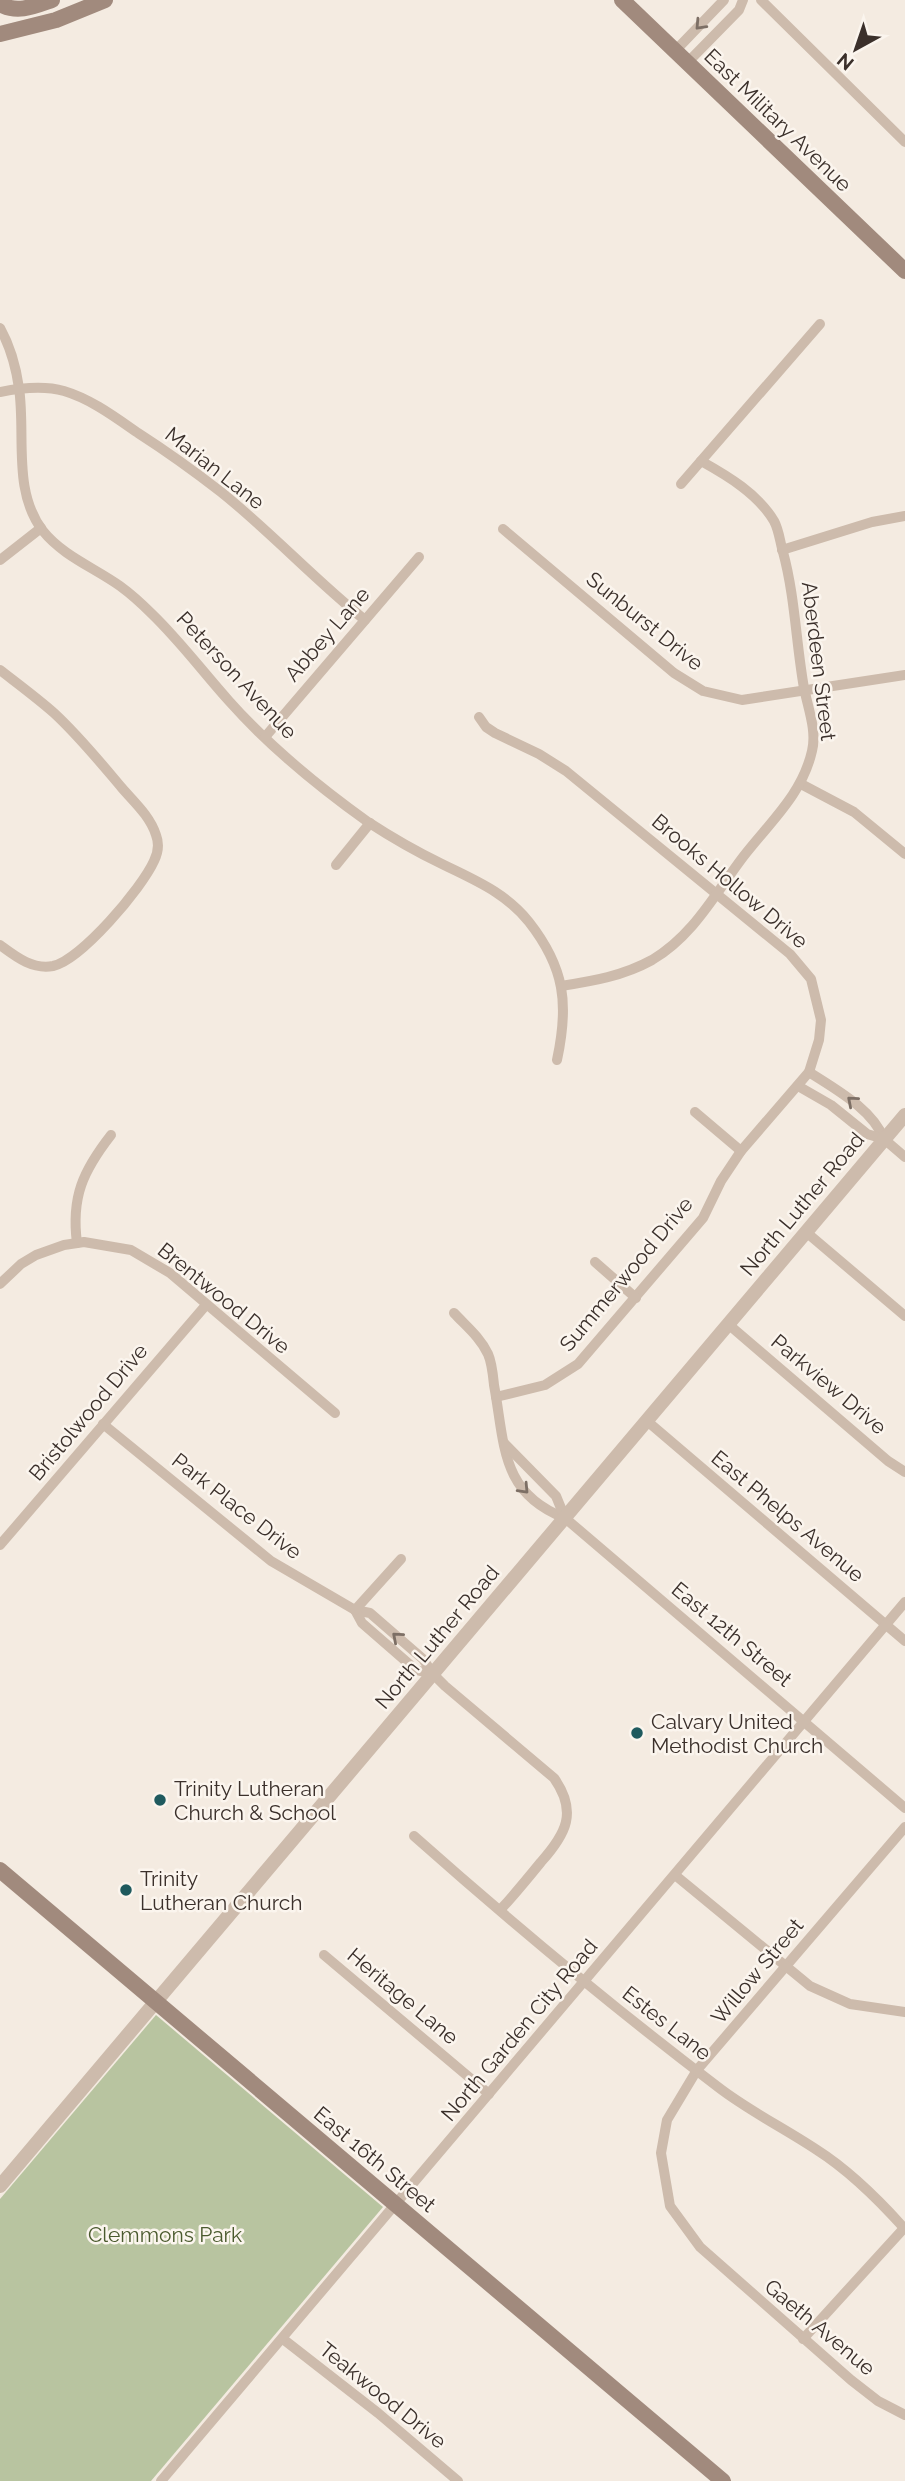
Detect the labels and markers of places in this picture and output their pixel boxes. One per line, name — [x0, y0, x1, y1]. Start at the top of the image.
place label: Calvary United Methodist Church — [651, 1709, 823, 1758]
marker: Calvary United Methodist Church — [629, 1725, 645, 1741]
place label: Trinity Lutheran Church & School — [174, 1776, 336, 1825]
marker: Trinity Lutheran Church & School — [152, 1792, 168, 1808]
place label: Trinity Lutheran Church — [140, 1866, 303, 1915]
marker: Trinity Lutheran Church — [118, 1882, 134, 1898]

